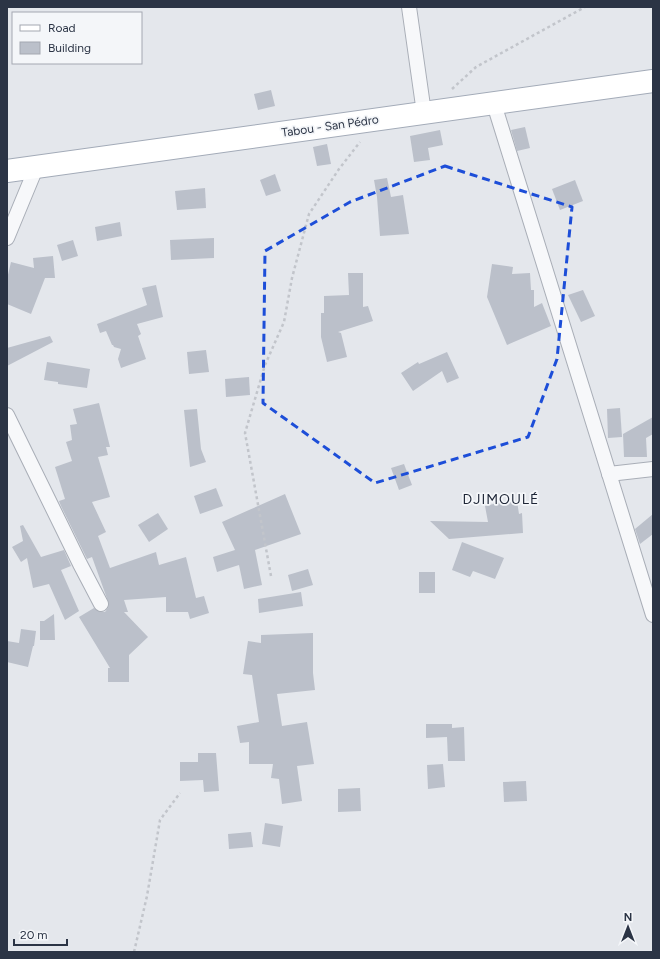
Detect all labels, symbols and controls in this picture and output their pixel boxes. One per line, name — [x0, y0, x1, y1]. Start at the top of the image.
legend — [12, 12, 142, 64]
text: Road — [48, 21, 76, 35]
text: Building — [48, 41, 91, 55]
street label: Tabou - San Pédro — [280, 112, 380, 140]
district label: DJIMOULÉ — [463, 491, 539, 508]
north arrow — [608, 907, 648, 947]
text: N — [624, 911, 632, 924]
scale bar — [14, 921, 67, 947]
text: 20 m — [20, 928, 48, 942]

